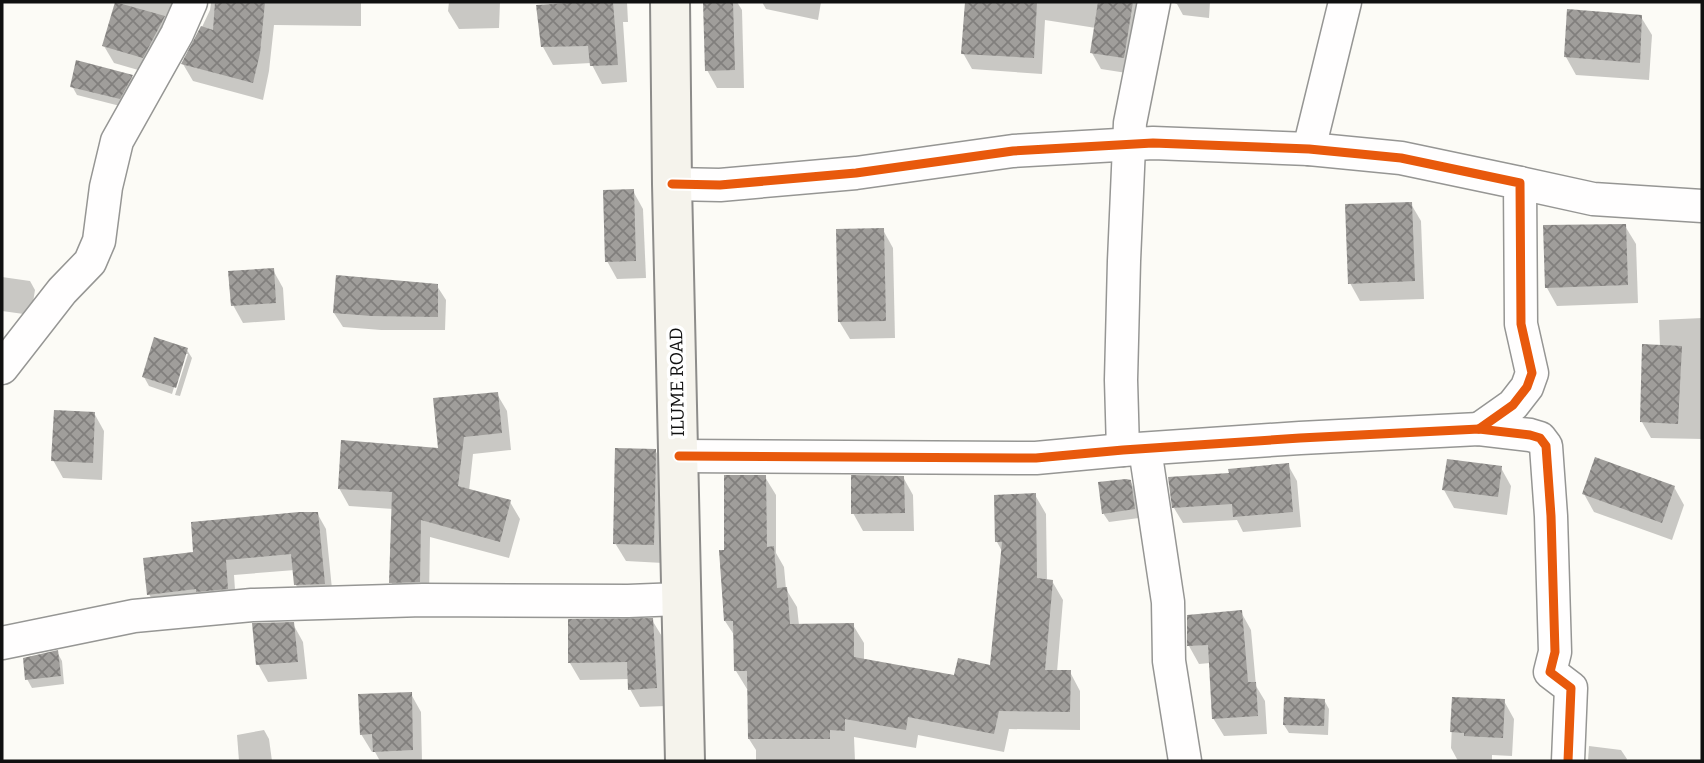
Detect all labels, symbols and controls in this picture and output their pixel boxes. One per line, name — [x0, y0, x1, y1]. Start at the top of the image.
street label: ILUME ROAD — [665, 327, 689, 437]

